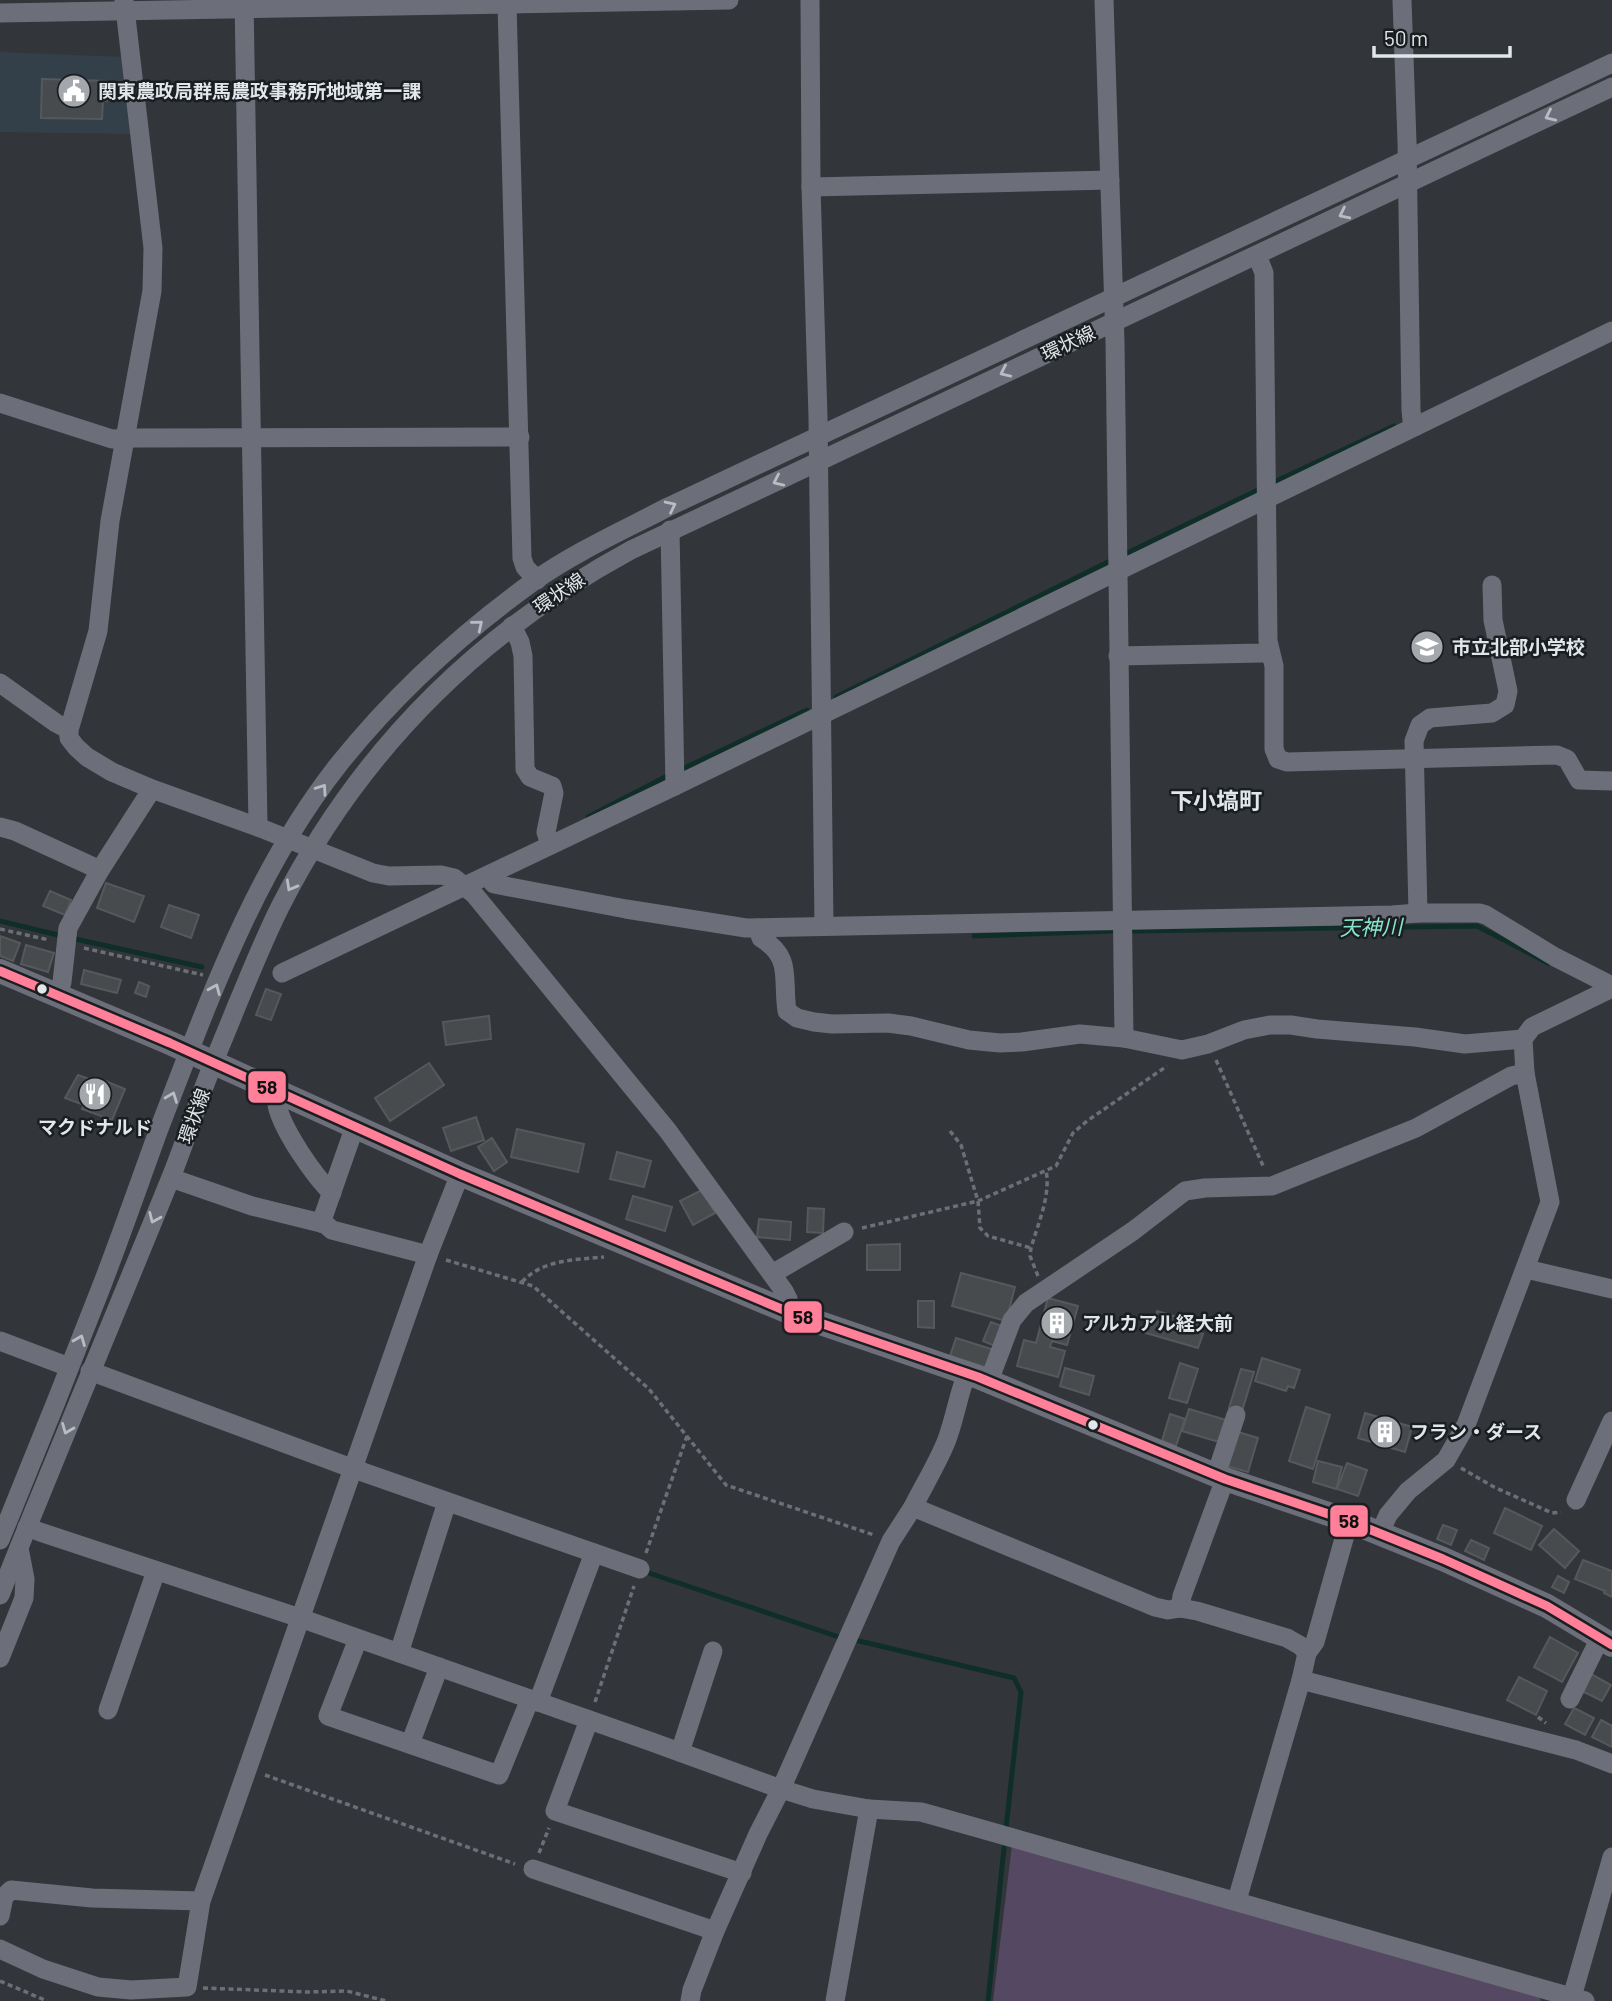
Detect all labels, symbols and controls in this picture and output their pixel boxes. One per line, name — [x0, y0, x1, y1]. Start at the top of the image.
scale bar — [1374, 14, 1510, 58]
text: 50 m — [1384, 25, 1428, 50]
public building icon: 関東農政局群馬農政事務所地域第一課 — [55, 72, 93, 110]
place label: 関東農政局群馬農政事務所地域第一課 — [98, 79, 421, 102]
one-way arrow — [1545, 108, 1557, 122]
one-way arrow — [1339, 205, 1352, 219]
street label: 環状線 — [1037, 320, 1098, 365]
one-way arrow — [1000, 364, 1012, 378]
one-way arrow — [773, 473, 785, 487]
one-way arrow — [664, 500, 676, 514]
street label: 環状線 — [529, 567, 589, 618]
one-way arrow — [470, 621, 483, 633]
school or university icon: 市立北部小学校 — [1408, 628, 1446, 666]
place label: 市立北部小学校 — [1452, 635, 1585, 658]
one-way arrow — [314, 784, 326, 797]
district label: 下小塙町 — [1170, 786, 1262, 814]
one-way arrow — [286, 879, 299, 891]
water label: 天神川 — [1339, 913, 1405, 940]
unlabelled marker — [35, 982, 49, 996]
one-way arrow — [206, 983, 220, 995]
line badge: 58 — [247, 1070, 287, 1104]
restaurant icon: マクドナルド — [76, 1075, 114, 1113]
text: 58 — [257, 1075, 277, 1098]
street label: 環状線 — [173, 1085, 214, 1147]
one-way arrow — [163, 1092, 177, 1104]
place label: マクドナルド — [38, 1115, 152, 1138]
one-way arrow — [148, 1211, 162, 1224]
line badge: 58 — [783, 1300, 823, 1334]
building icon: アルカアル経大前 — [1038, 1304, 1076, 1342]
text: 58 — [793, 1305, 813, 1328]
place label: アルカアル経大前 — [1082, 1311, 1233, 1334]
one-way arrow — [71, 1334, 85, 1346]
building icon: フラン・ダース — [1366, 1413, 1404, 1451]
unlabelled marker — [1086, 1418, 1100, 1432]
place label: フラン・ダース — [1410, 1420, 1542, 1443]
one-way arrow — [61, 1422, 75, 1434]
line badge: 58 — [1329, 1504, 1369, 1538]
text: 58 — [1339, 1509, 1359, 1532]

